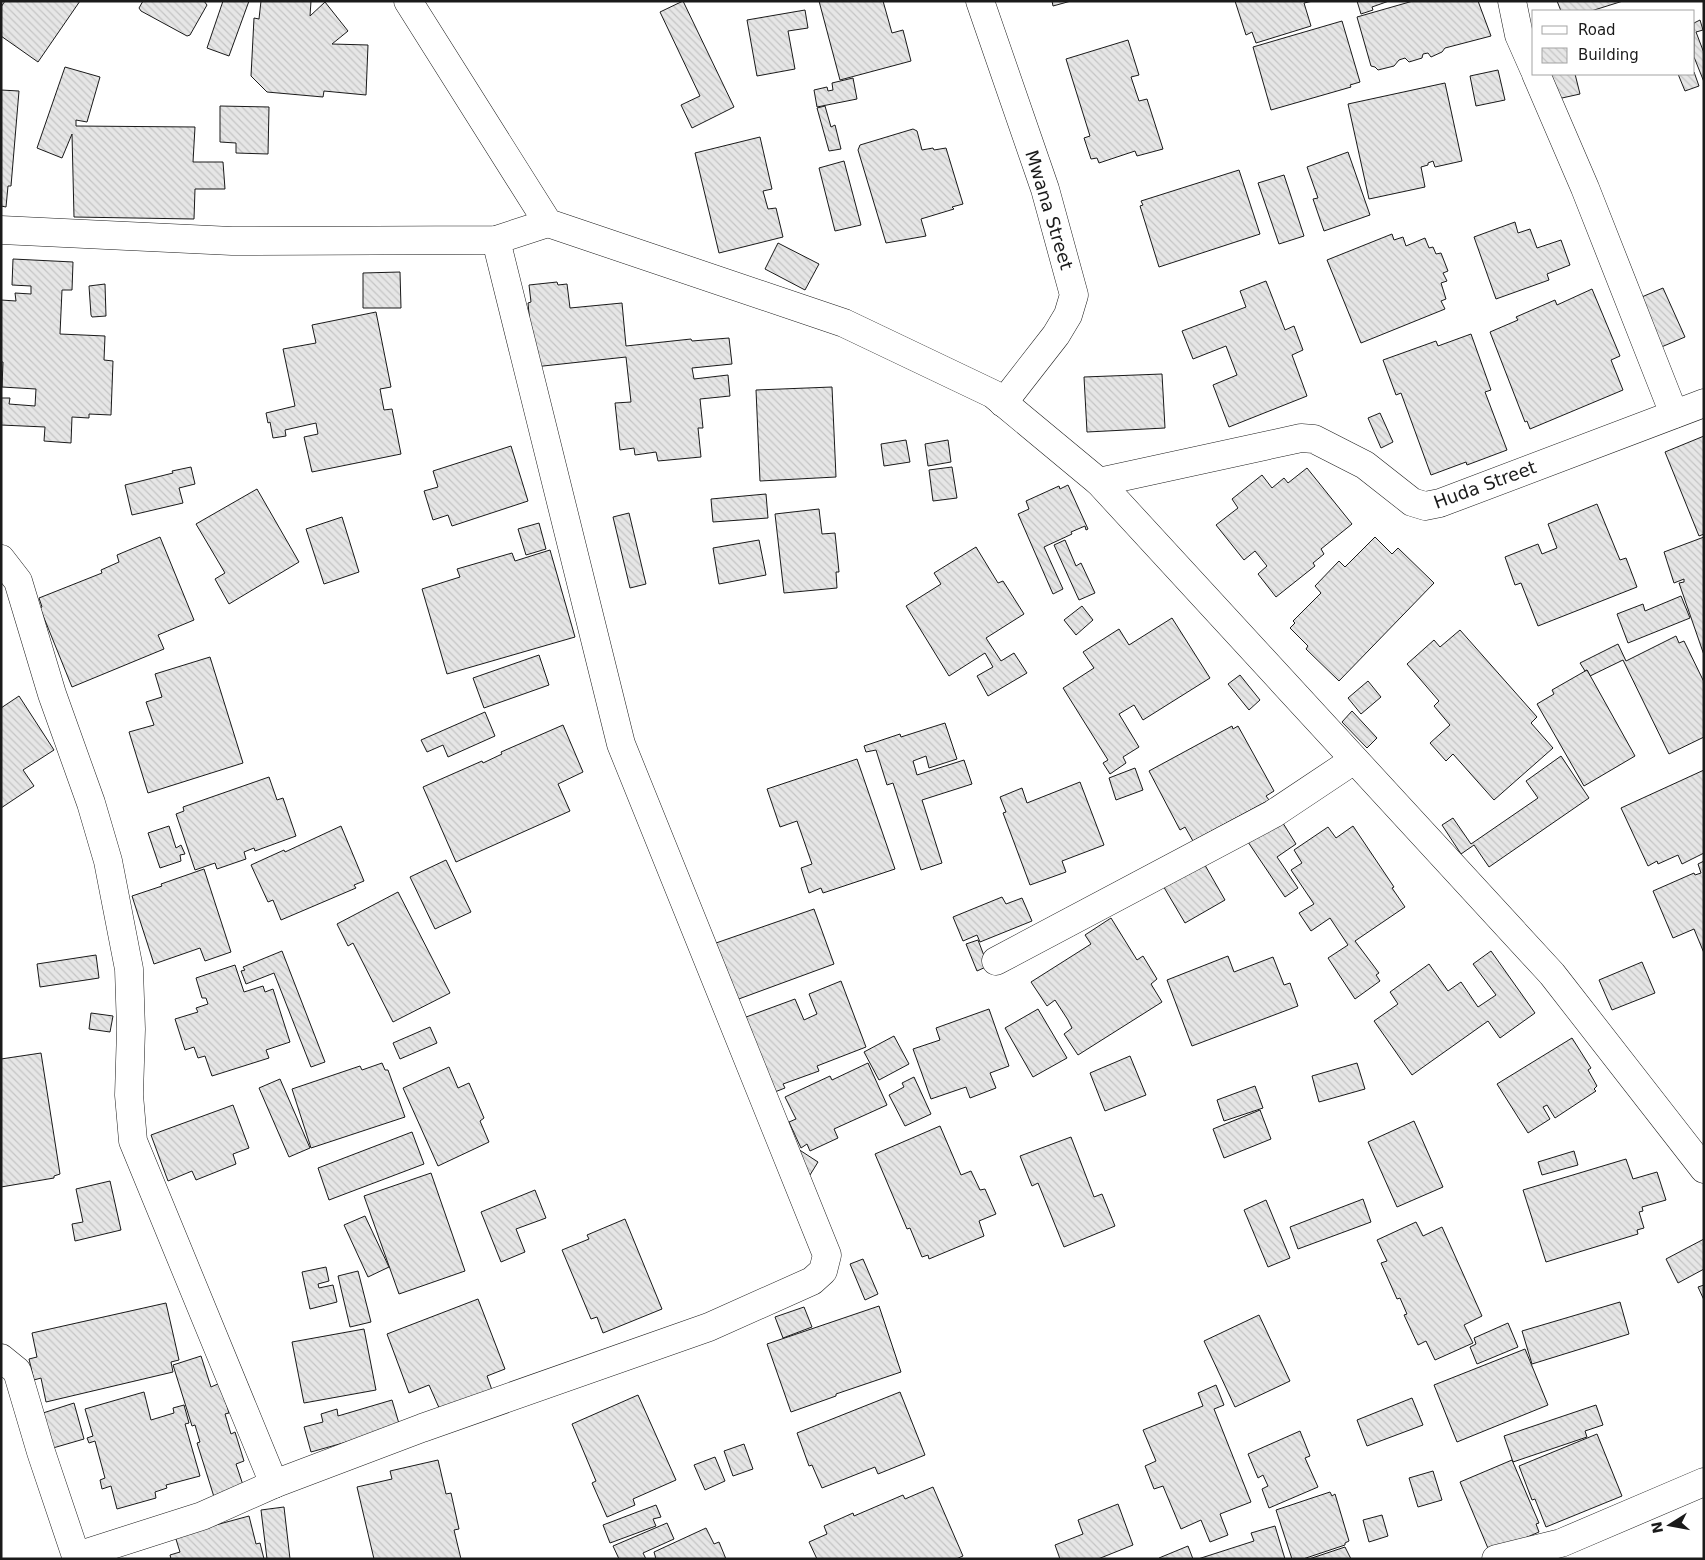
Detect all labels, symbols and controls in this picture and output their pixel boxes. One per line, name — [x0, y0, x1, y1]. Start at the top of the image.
legend — [1532, 10, 1695, 75]
text: Road — [1578, 21, 1616, 39]
text: Building — [1578, 46, 1639, 64]
street label: Mwana Street — [1021, 147, 1078, 272]
street label: Huda Street — [1431, 456, 1539, 513]
north arrow — [1645, 1500, 1695, 1550]
text: N — [1648, 1520, 1666, 1535]

